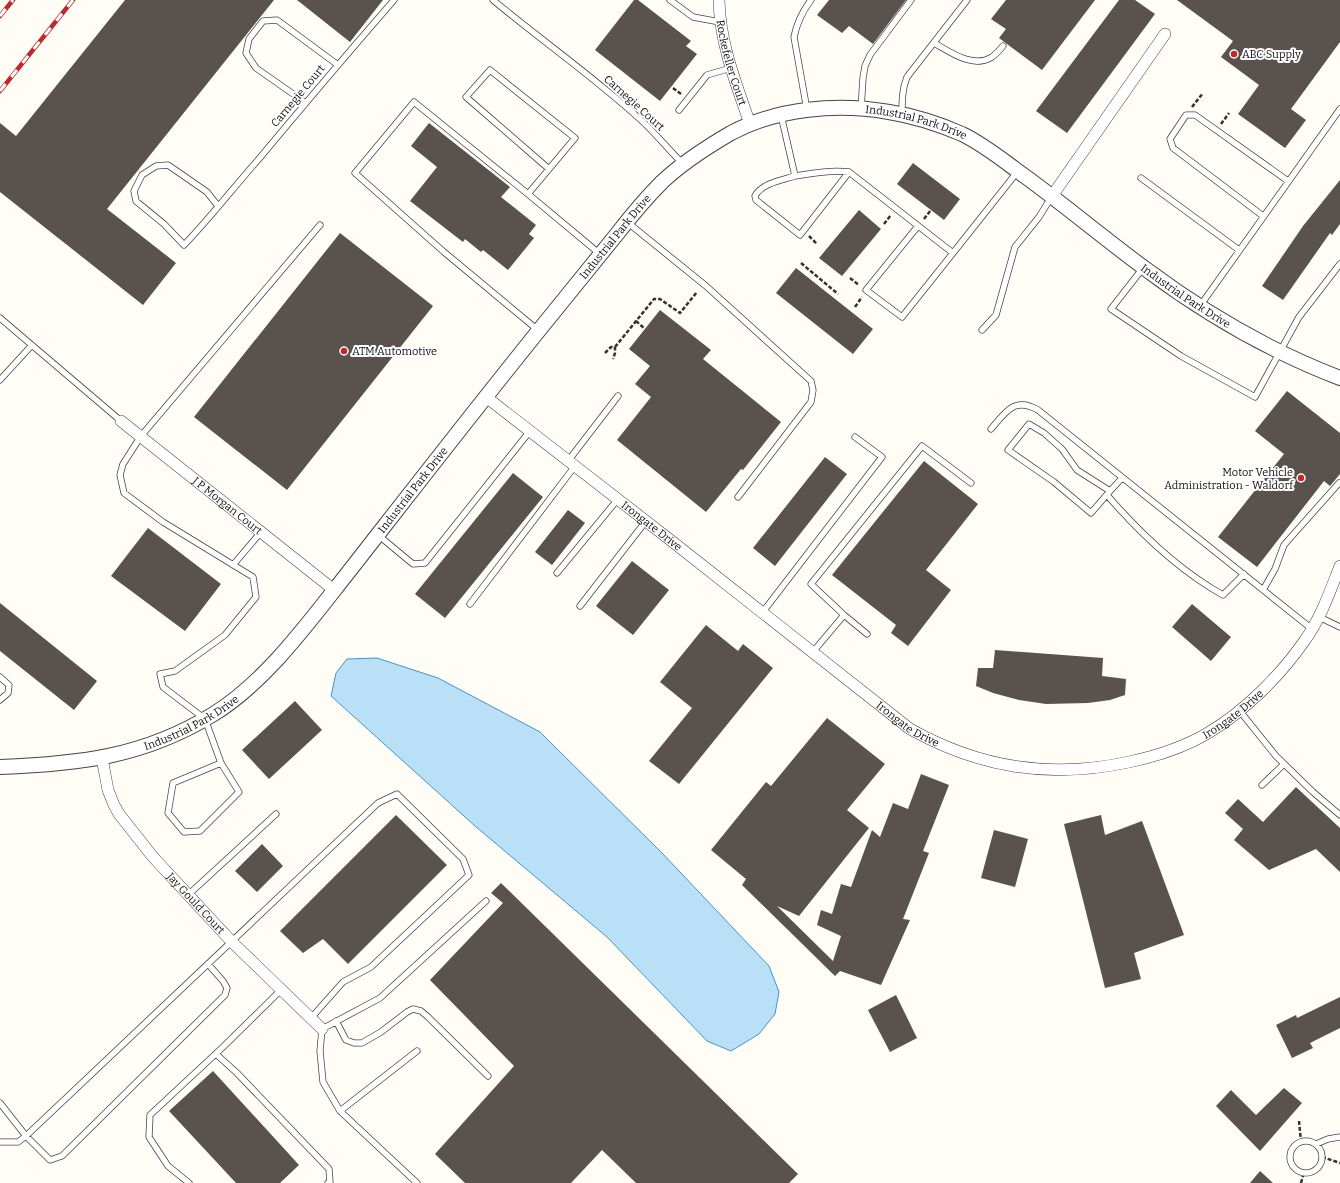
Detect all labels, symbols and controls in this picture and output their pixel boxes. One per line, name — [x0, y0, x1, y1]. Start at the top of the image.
street label: Rockefeller Court — [714, 19, 750, 107]
place label: ABC Supply — [1242, 48, 1301, 61]
marker: ABC Supply — [1229, 49, 1239, 59]
street label: Carnegie Court — [268, 62, 328, 130]
street label: Carnegie Court — [601, 72, 667, 134]
street label: Industrial Park Drive — [865, 102, 969, 142]
street label: Industrial Park Drive — [577, 192, 653, 282]
street label: Industrial Park Drive — [1138, 261, 1233, 330]
place label: ATM Automotive — [352, 345, 437, 358]
marker: ATM Automotive — [339, 346, 349, 356]
street label: Industrial Park Drive — [375, 444, 450, 535]
place label: Motor Vehicle Administration - Waldorf — [1164, 466, 1294, 492]
street label: J P Morgan Court — [189, 473, 265, 537]
marker: Motor Vehicle Administration - Waldorf — [1296, 473, 1306, 483]
street label: Irongate Drive — [619, 498, 685, 553]
street label: Irongate Drive — [1200, 687, 1266, 741]
street label: Industrial Park Drive — [142, 692, 241, 753]
street label: Irongate Drive — [874, 698, 941, 749]
street label: Jay Gould Court — [164, 869, 228, 937]

